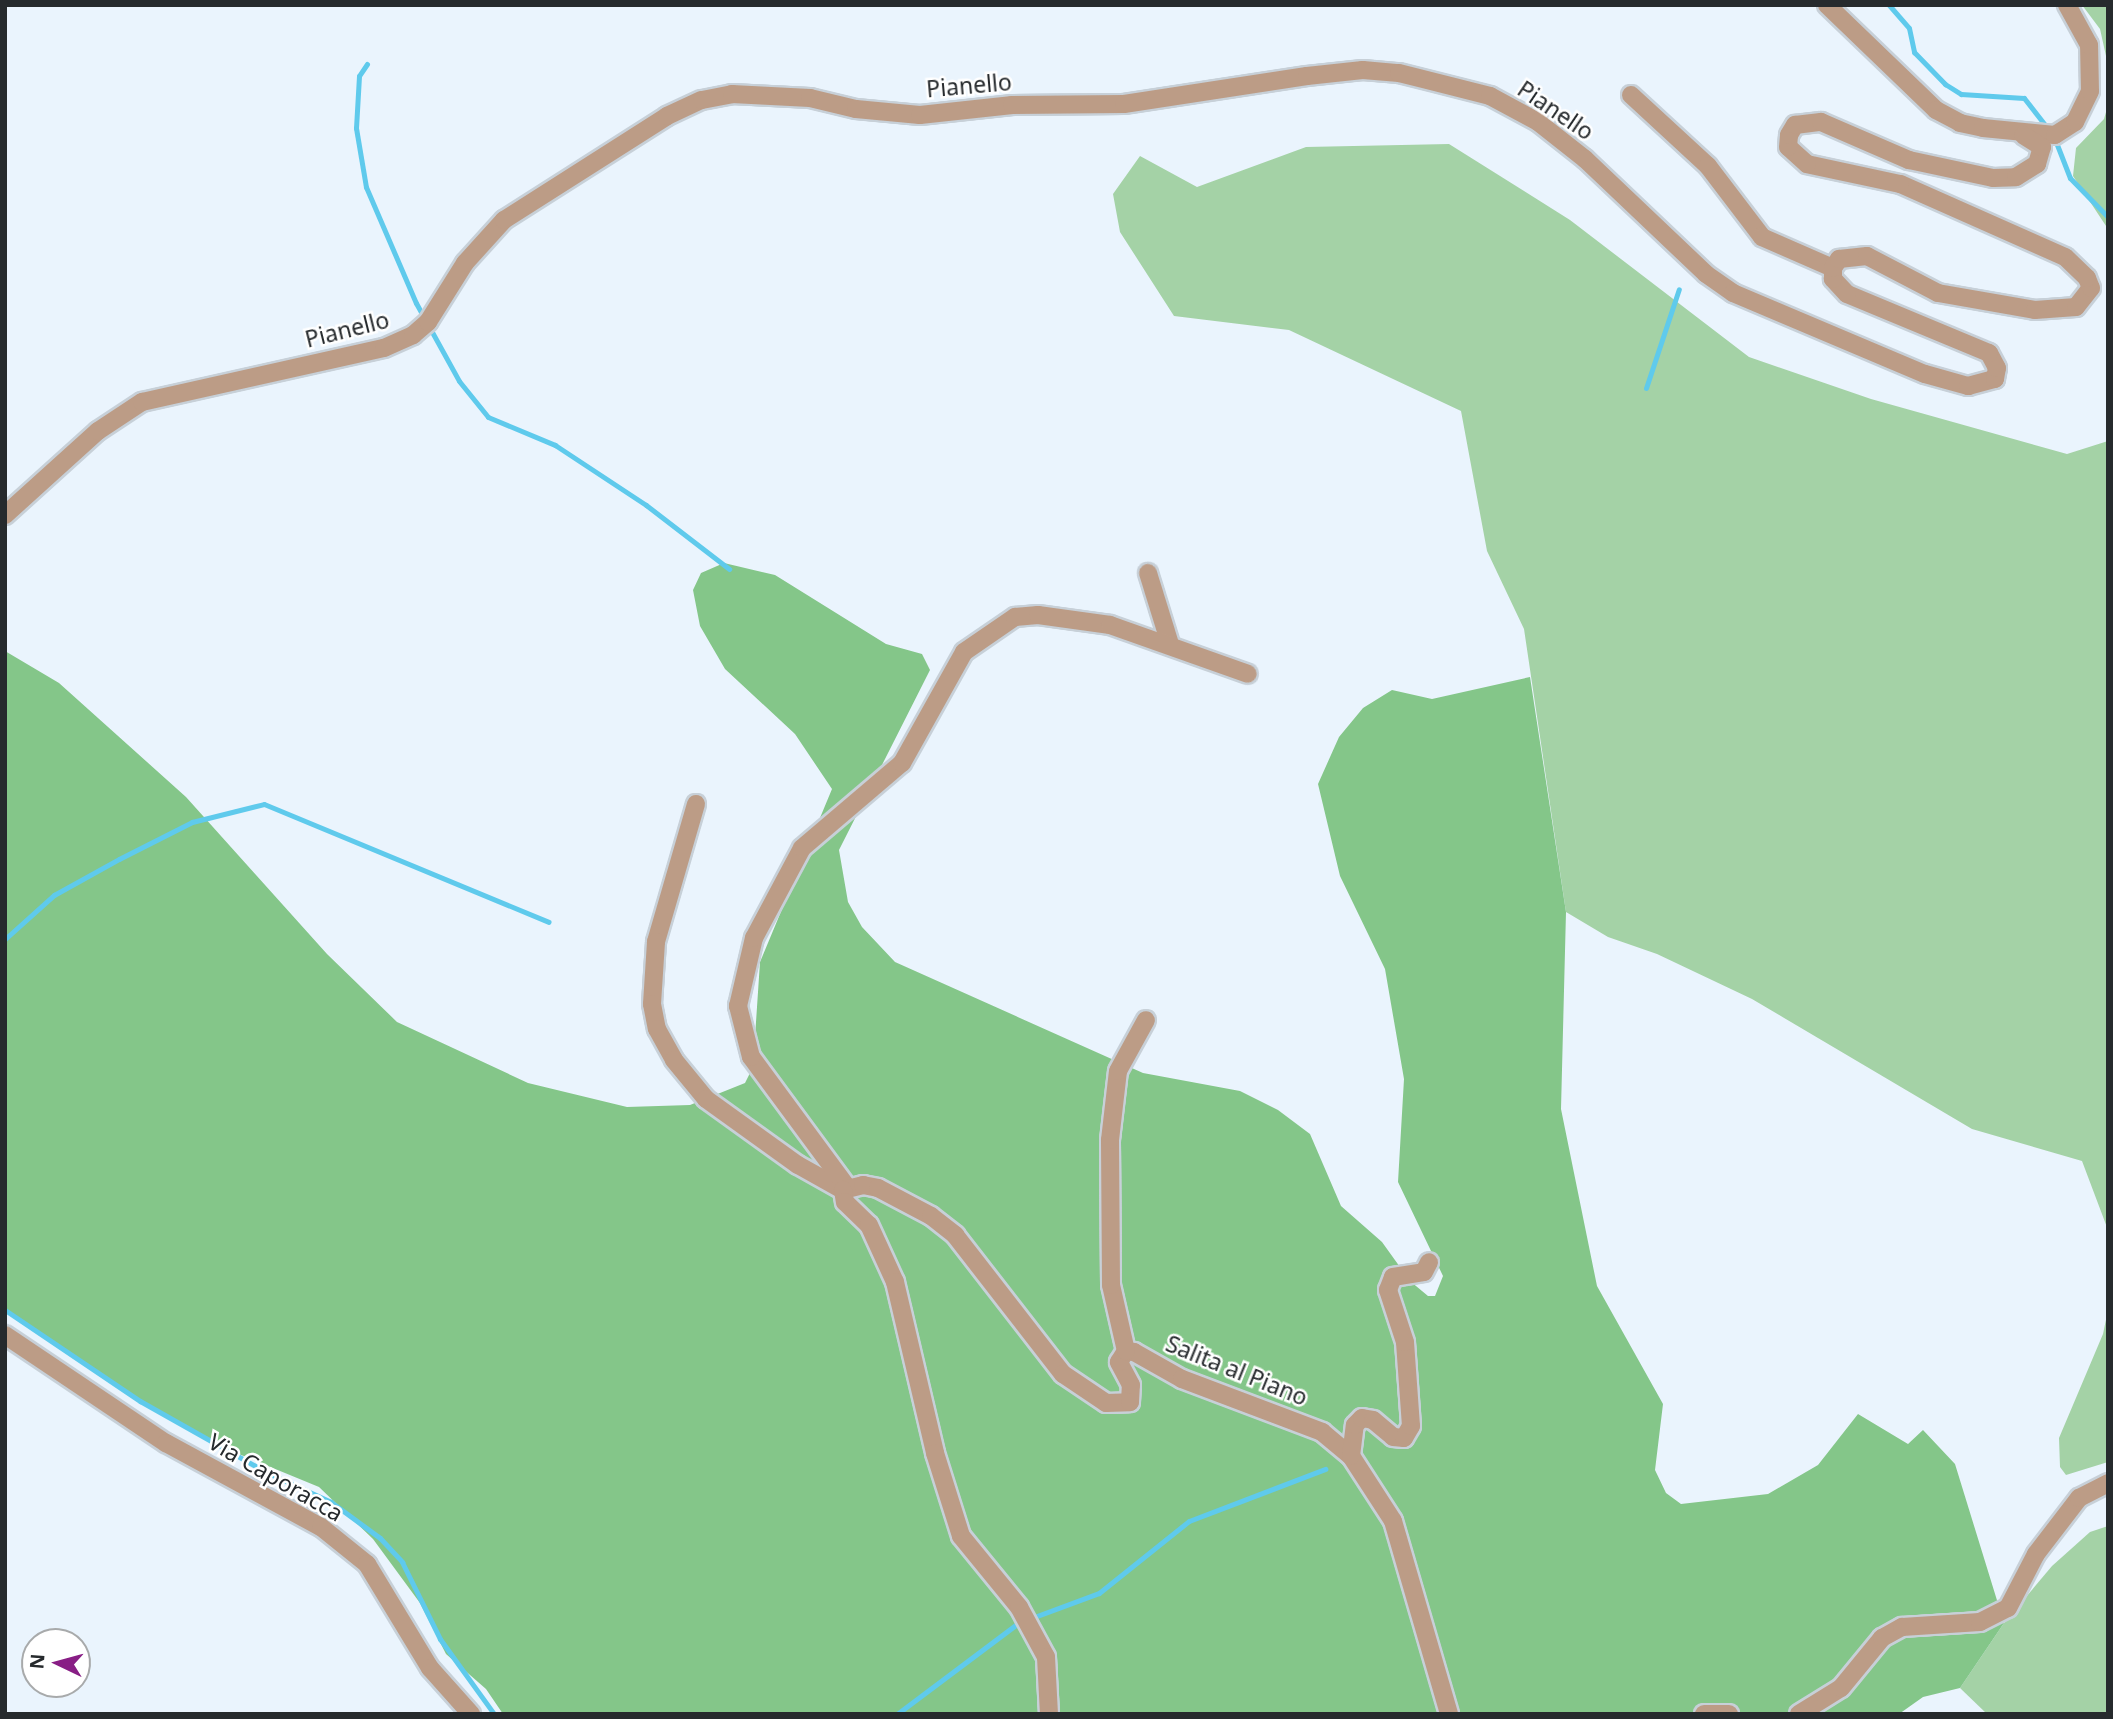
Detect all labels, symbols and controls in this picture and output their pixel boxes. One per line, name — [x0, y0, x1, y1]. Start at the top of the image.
street label: Pianello — [925, 68, 1013, 102]
street label: Pianello — [1513, 75, 1599, 145]
street label: Pianello — [302, 305, 392, 353]
street label: Salita al Piano — [1162, 1329, 1312, 1411]
street label: Via Caporacca — [204, 1427, 348, 1527]
north arrow — [21, 1628, 91, 1698]
text: N — [23, 1653, 51, 1670]

